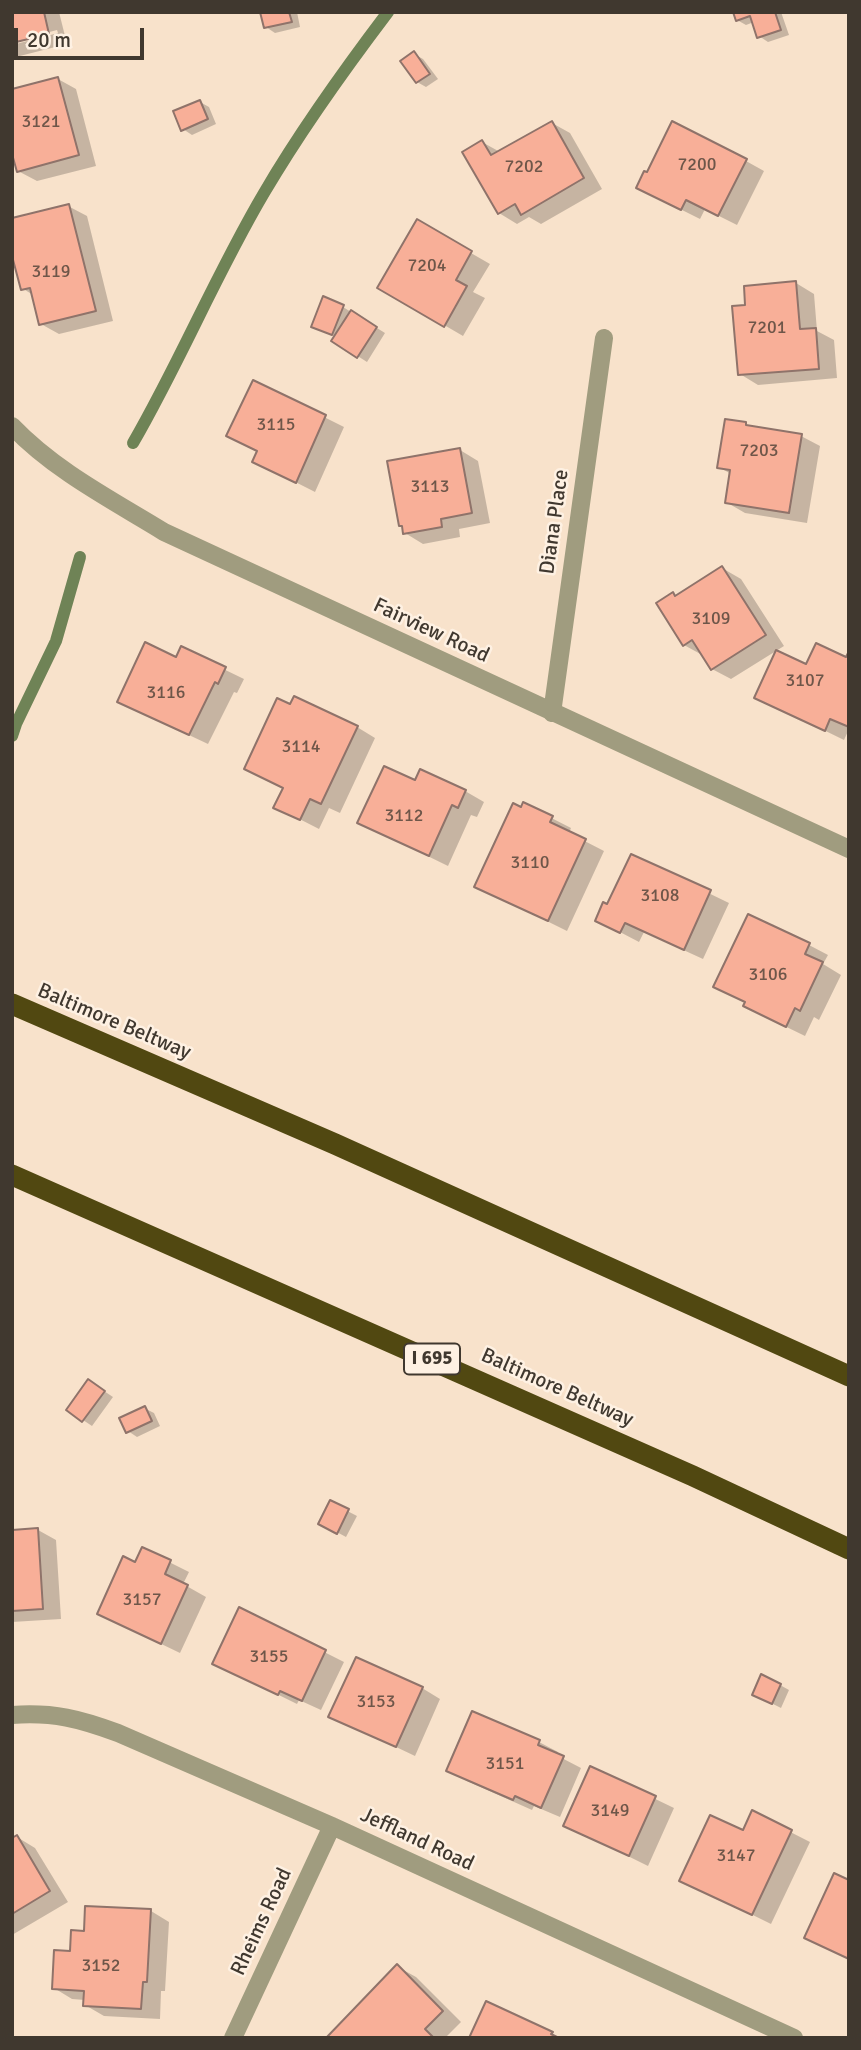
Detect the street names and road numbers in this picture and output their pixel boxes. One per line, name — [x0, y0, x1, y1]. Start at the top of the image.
street label: Diana Place — [535, 468, 575, 576]
street label: Fairview Road — [369, 593, 493, 669]
street label: Baltimore Beltway — [34, 978, 194, 1066]
street label: Baltimore Beltway — [477, 1343, 637, 1433]
road number: I 695 — [404, 1344, 460, 1374]
street label: Jeffland Road — [356, 1803, 478, 1877]
street label: Rheims Road — [226, 1864, 298, 1980]

